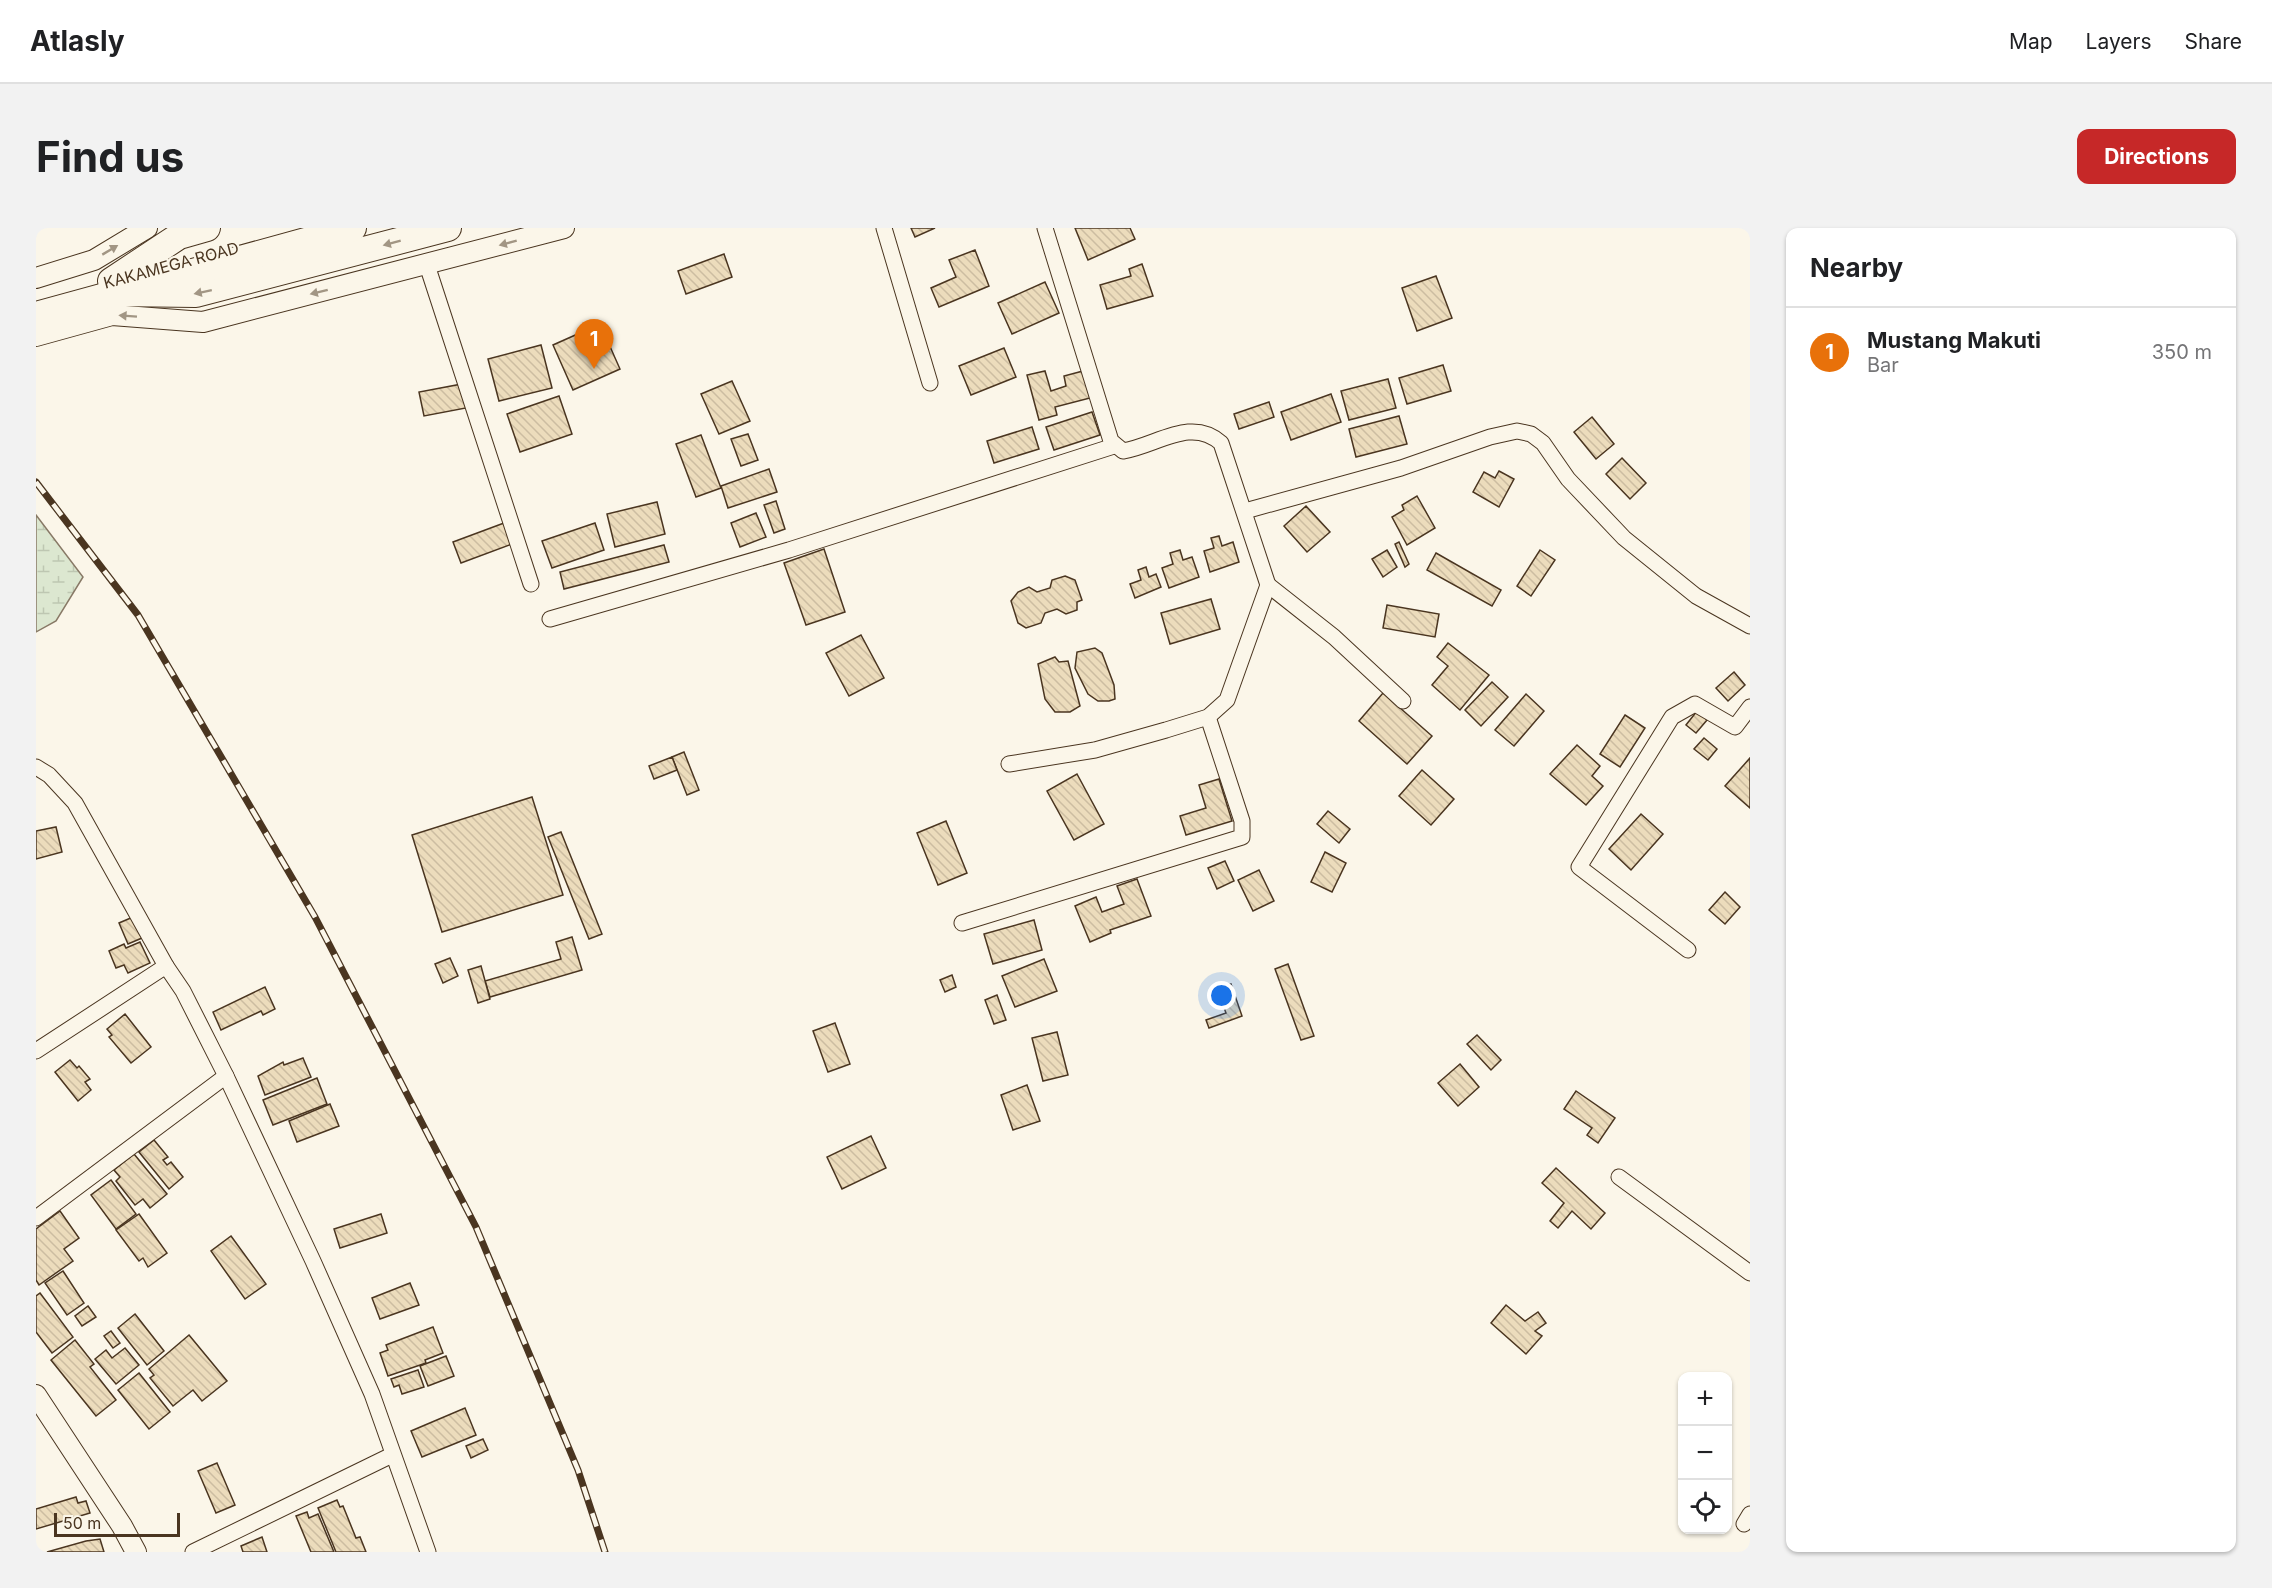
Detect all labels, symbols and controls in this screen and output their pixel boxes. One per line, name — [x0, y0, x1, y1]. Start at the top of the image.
text: Atlasly — [30, 24, 125, 58]
text: Map — [2009, 29, 2053, 54]
text: Layers — [2086, 29, 2152, 54]
text: Share — [2185, 29, 2242, 54]
button: Directions — [2077, 129, 2236, 184]
text: Find us — [36, 131, 184, 182]
street label: KAKAMEGA ROAD — [101, 237, 241, 293]
one-way arrow — [383, 239, 401, 249]
one-way arrow — [499, 239, 517, 248]
one-way arrow — [102, 245, 118, 256]
text: Nearby — [1810, 252, 1903, 283]
one-way arrow — [193, 288, 212, 297]
one-way arrow — [310, 288, 328, 298]
one-way arrow — [119, 312, 138, 321]
pin: 1 — [574, 320, 614, 369]
text: Mustang Makuti — [1867, 327, 2041, 353]
text: 1 — [1825, 340, 1834, 364]
text: 350 m — [2152, 340, 2212, 364]
text: Bar — [1867, 353, 1899, 377]
your location — [1207, 981, 1236, 1010]
map controls — [1678, 1372, 1732, 1534]
button: + — [1678, 1372, 1732, 1426]
button: − — [1678, 1426, 1732, 1480]
button: locate — [1678, 1480, 1732, 1534]
scale bar — [54, 1510, 180, 1538]
text: 50 m — [63, 1513, 101, 1533]

